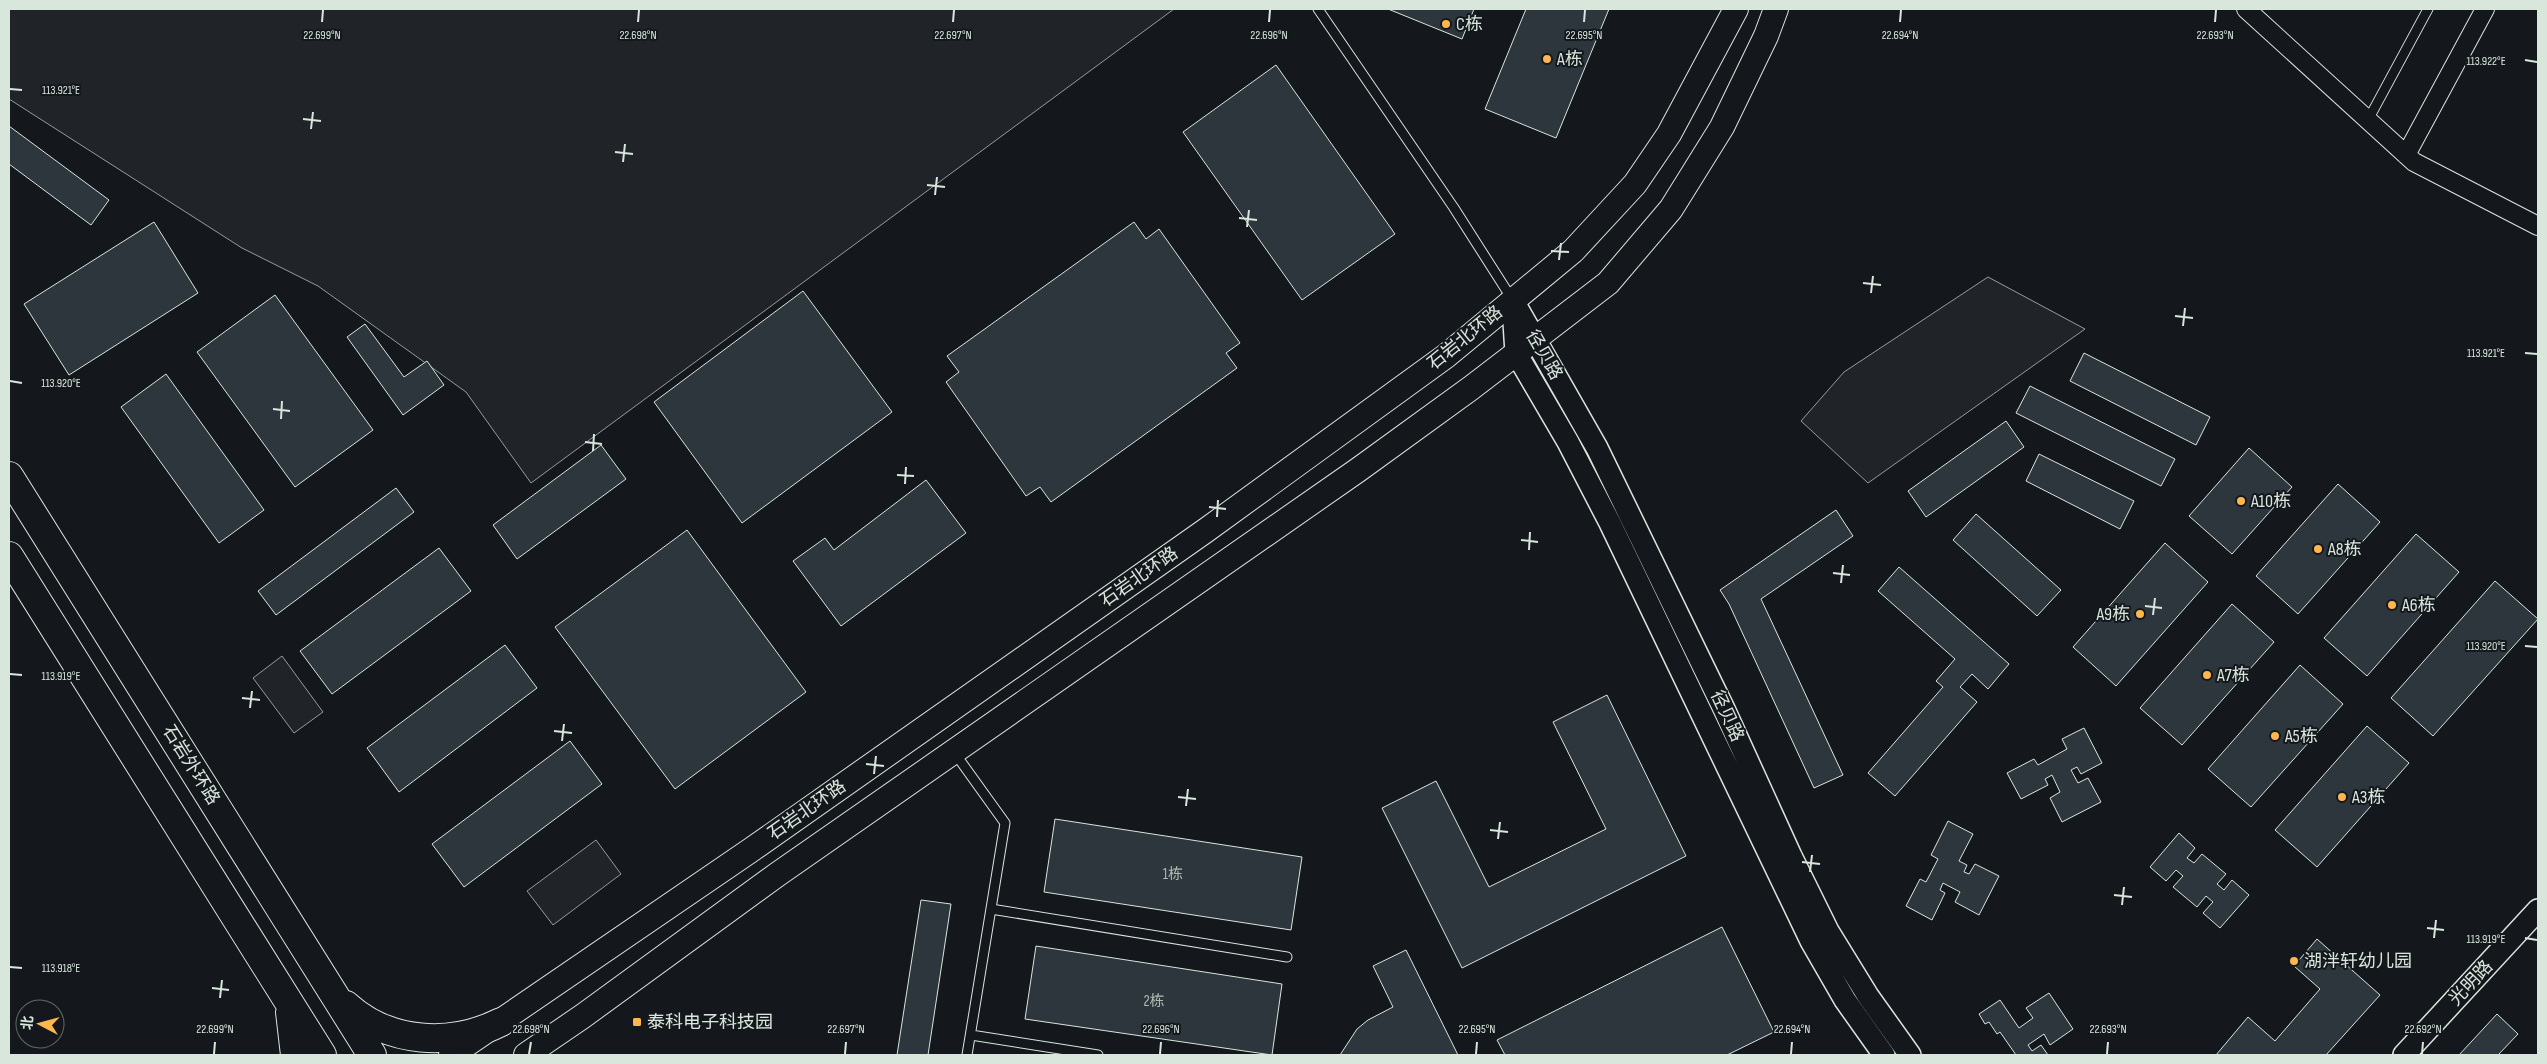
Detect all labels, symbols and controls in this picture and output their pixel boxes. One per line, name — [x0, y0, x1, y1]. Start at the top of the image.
place label: C栋 — [1456, 14, 1483, 35]
marker: C栋 — [1440, 18, 1452, 30]
text: 22.699°N — [303, 28, 341, 43]
text: 22.698°N — [619, 28, 657, 43]
text: 22.697°N — [934, 28, 972, 43]
text: 22.696°N — [1250, 28, 1288, 43]
text: 22.695°N — [1566, 28, 1602, 43]
text: 22.694°N — [1882, 28, 1918, 43]
text: 22.693°N — [2196, 28, 2234, 43]
place label: A栋 — [1556, 49, 1583, 70]
marker: A栋 — [1541, 53, 1553, 65]
text: 113.922°E — [2466, 54, 2506, 69]
text: 113.921°E — [42, 83, 80, 98]
street label: 石岩北环路 — [1423, 302, 1507, 374]
street label: 径贝路 — [1521, 326, 1567, 384]
text: 113.921°E — [2467, 346, 2505, 361]
text: 113.920°E — [41, 376, 81, 391]
place label: A10栋 — [2250, 491, 2291, 512]
marker: A10栋 — [2235, 495, 2247, 507]
place label: A8栋 — [2327, 539, 2362, 560]
street label: 石岩北环路 — [1096, 543, 1182, 611]
marker: A8栋 — [2312, 543, 2324, 555]
place label: A6栋 — [2401, 595, 2436, 616]
marker: A6栋 — [2386, 599, 2398, 611]
place label: A9栋 — [2095, 604, 2130, 625]
marker: A9栋 — [2134, 608, 2146, 620]
text: 113.920°E — [2466, 639, 2506, 654]
place label: A7栋 — [2216, 665, 2250, 686]
text: 113.919°E — [42, 669, 80, 684]
marker: A7栋 — [2201, 669, 2213, 681]
street label: 径贝路 — [1706, 687, 1748, 745]
street label: 石岩外环路 — [158, 721, 224, 809]
place label: A5栋 — [2284, 726, 2318, 747]
marker: A5栋 — [2269, 730, 2281, 742]
street label: 石岩北环路 — [764, 776, 850, 844]
place label: A3栋 — [2351, 787, 2385, 808]
marker: A3栋 — [2336, 791, 2348, 803]
house number: 1栋 — [1163, 865, 1183, 884]
text: 113.919°E — [2467, 932, 2505, 947]
place label: 湖泮轩幼儿园 — [2304, 951, 2412, 972]
marker: 湖泮轩幼儿园 — [2288, 955, 2300, 967]
street label: 光明路 — [2445, 956, 2497, 1010]
text: 113.918°E — [42, 961, 80, 976]
house number: 2栋 — [1143, 992, 1165, 1011]
north arrow — [15, 999, 65, 1049]
place label: 泰科电子科技园 — [647, 1012, 773, 1033]
text: 北 — [18, 1015, 37, 1031]
marker: 泰科电子科技园 — [631, 1016, 643, 1028]
text: 22.699°N — [196, 1022, 234, 1037]
text: 22.698°N — [512, 1022, 550, 1037]
text: 22.697°N — [827, 1022, 865, 1037]
text: 22.696°N — [1142, 1022, 1180, 1037]
text: 22.695°N — [1459, 1022, 1495, 1037]
text: 22.694°N — [1774, 1022, 1810, 1037]
text: 22.693°N — [2089, 1022, 2127, 1037]
text: 22.692°N — [2404, 1022, 2442, 1037]

